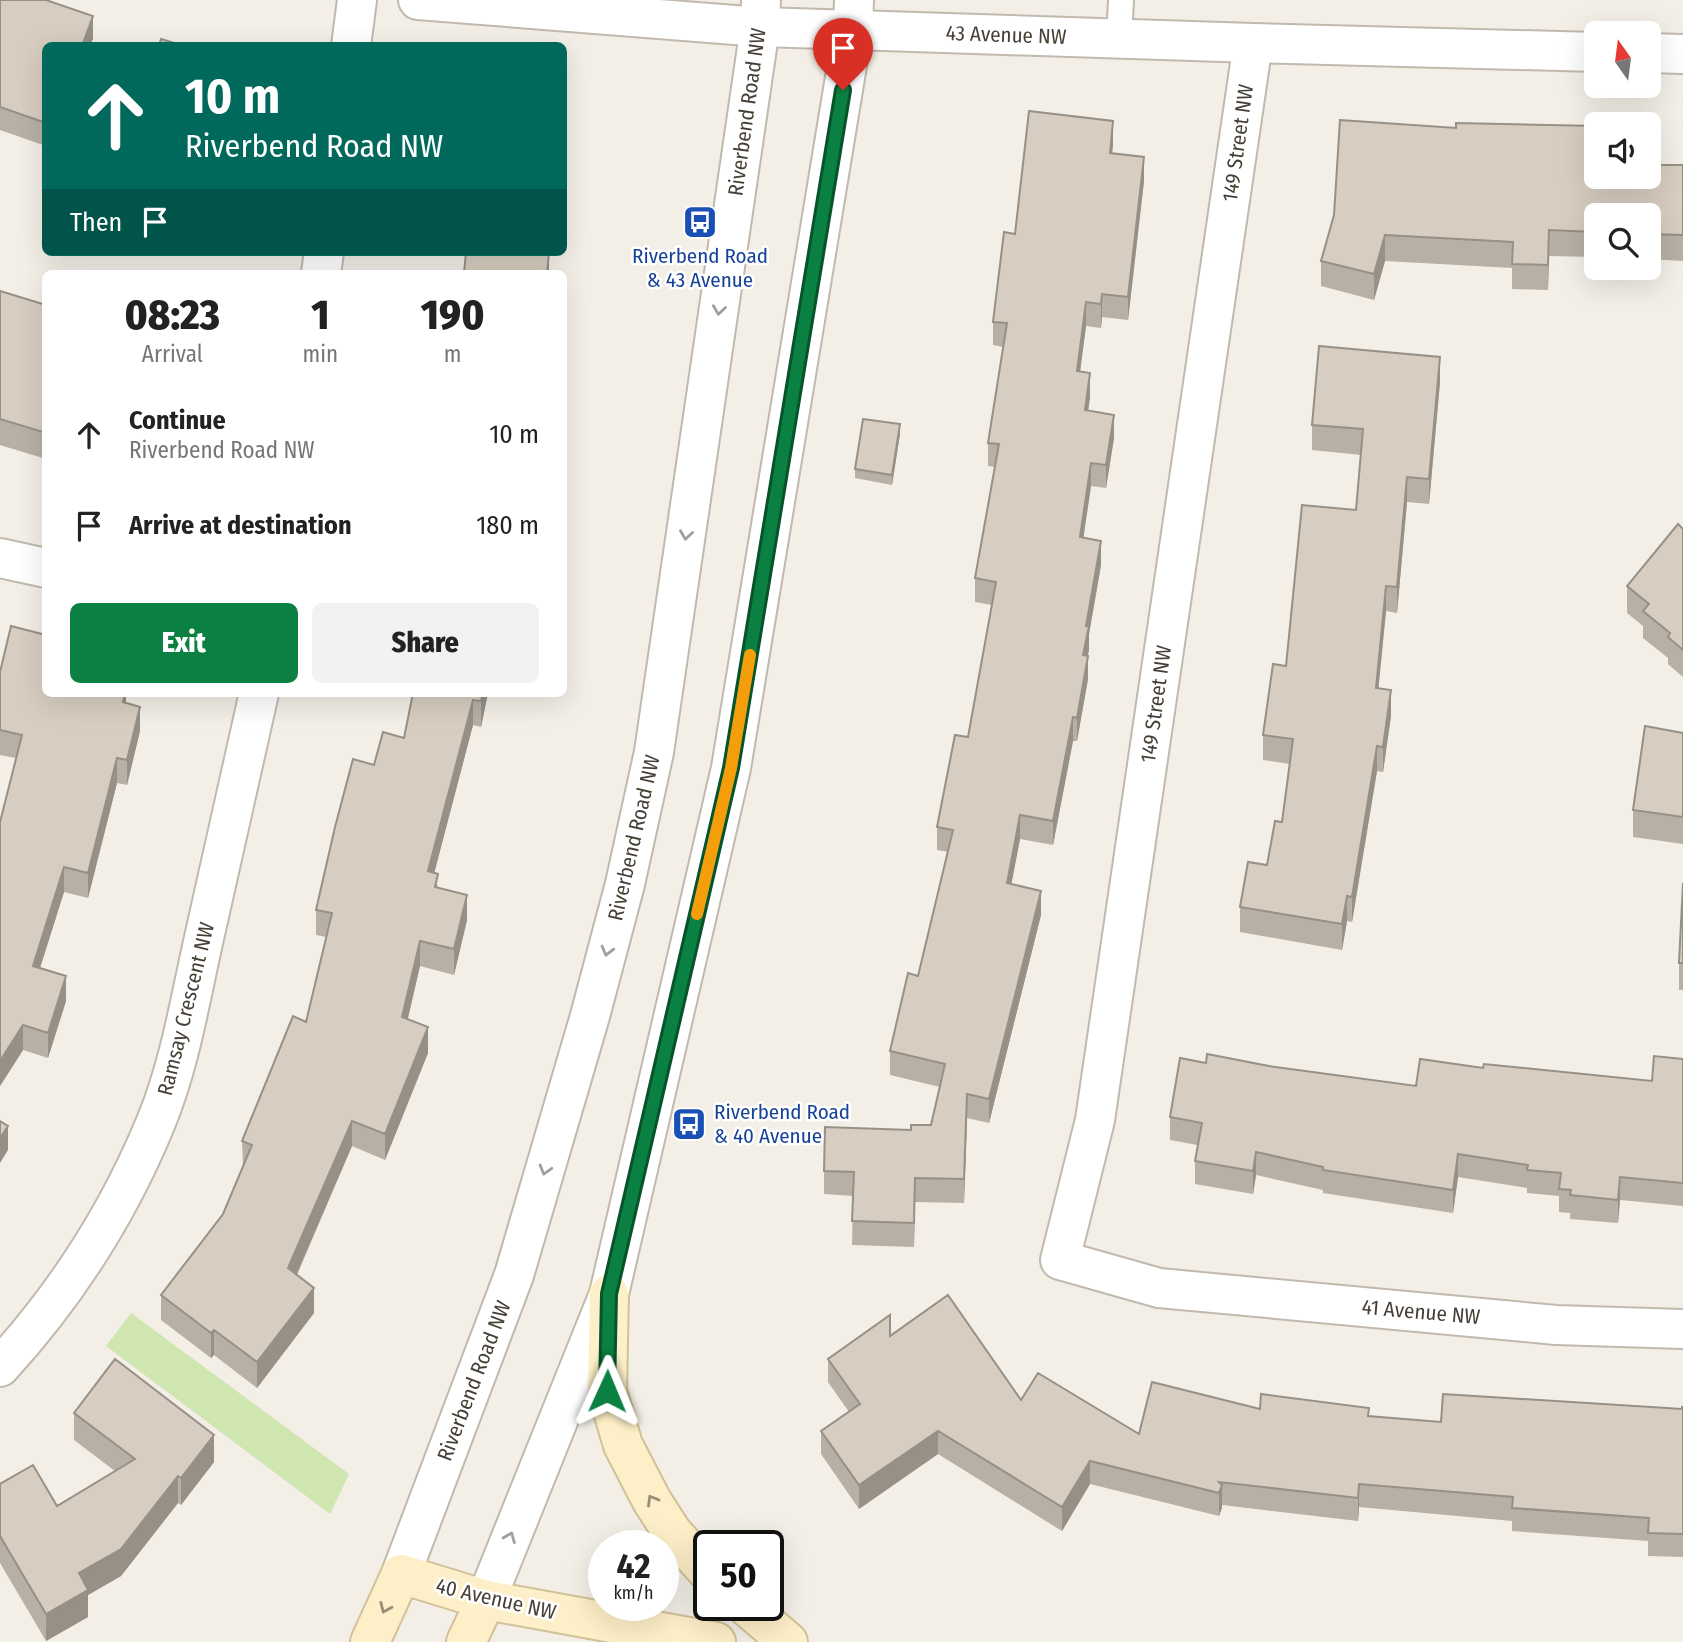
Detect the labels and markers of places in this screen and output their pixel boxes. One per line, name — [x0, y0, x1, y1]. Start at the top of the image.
pin — [813, 18, 873, 90]
bus stop icon: Riverbend Road & 43 Avenue — [681, 203, 719, 241]
place label: Riverbend Road & 43 Avenue — [632, 243, 768, 293]
place label: Riverbend Road & 40 Avenue — [714, 1099, 850, 1149]
bus stop icon: Riverbend Road & 40 Avenue — [670, 1105, 708, 1143]

